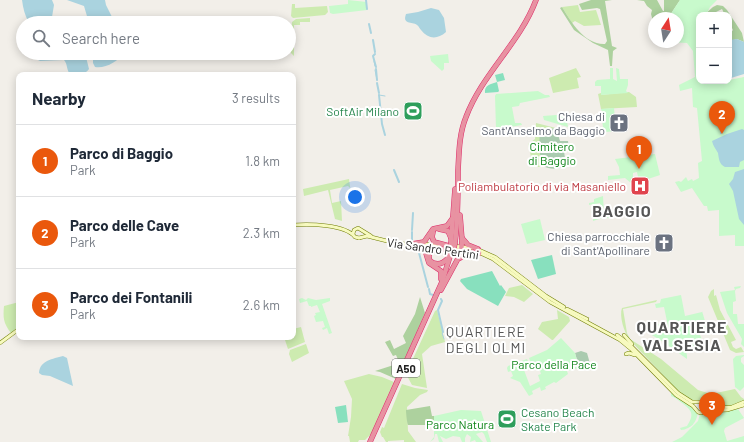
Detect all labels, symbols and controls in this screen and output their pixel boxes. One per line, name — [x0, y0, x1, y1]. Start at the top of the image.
north arrow — [648, 12, 684, 48]
map controls — [696, 12, 732, 84]
button: + — [696, 12, 732, 48]
search box — [16, 16, 296, 60]
icon: search — [30, 27, 52, 49]
text: Search here — [62, 29, 140, 47]
button: − — [696, 48, 732, 84]
text: Nearby — [32, 88, 86, 108]
text: 3 results — [232, 90, 280, 106]
sports icon: SoftAir Milano — [402, 100, 424, 122]
pin: 2 — [709, 101, 735, 134]
place label: SoftAir Milano — [326, 104, 399, 118]
place label: Chiesa di Sant'Anselmo da Baggio — [482, 109, 605, 137]
church icon: Chiesa di Sant'Anselmo da Baggio — [608, 112, 630, 134]
pin: 1 — [626, 136, 652, 169]
park label: Cimitero di Baggio — [528, 139, 576, 167]
text: Parco di Baggio — [70, 144, 173, 162]
text: 1 — [43, 153, 47, 169]
text: 1.8 km — [245, 153, 280, 169]
text: Park — [70, 162, 96, 178]
hospital icon: Poliambulatorio di via Masaniello — [629, 175, 651, 197]
place label: Poliambulatorio di via Masaniello — [458, 179, 626, 193]
your location — [345, 187, 365, 207]
district label: BAGGIO — [592, 201, 652, 220]
text: Parco delle Cave — [70, 216, 179, 234]
text: 2 — [41, 225, 49, 241]
text: 2.3 km — [243, 225, 280, 241]
place label: Chiesa parrocchiale di Sant'Apollinare — [547, 229, 650, 257]
church icon: Chiesa parrocchiale di Sant'Apollinare — [653, 232, 675, 254]
text: Park — [70, 234, 96, 250]
street label: Via Sandro Pertini — [386, 235, 480, 261]
text: Parco dei Fontanili — [70, 288, 192, 306]
text: 3 — [41, 297, 49, 313]
text: 2.6 km — [243, 297, 280, 313]
text: Park — [70, 306, 96, 322]
district label: QUARTIERE VALSESIA — [637, 317, 727, 354]
district label: QUARTIERE DEGLI OLMI — [446, 323, 526, 356]
park label: Parco della Pace — [511, 357, 597, 371]
road number: A50 — [392, 359, 420, 377]
pin: 3 — [699, 392, 725, 425]
place label: Cesano Beach Skate Park — [521, 405, 595, 433]
sports icon: Cesano Beach Skate Park — [496, 408, 518, 430]
park label: Parco Natura — [426, 417, 494, 431]

